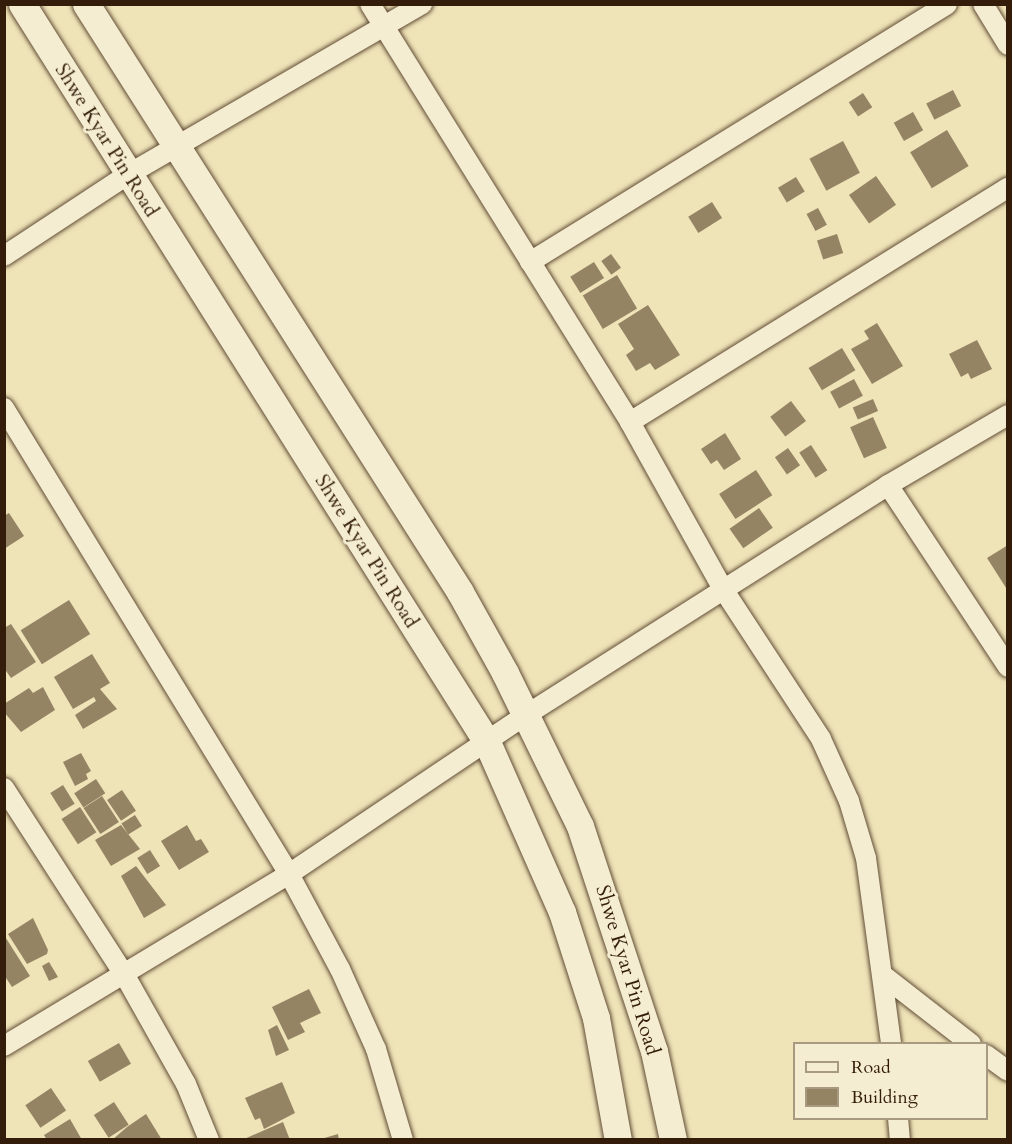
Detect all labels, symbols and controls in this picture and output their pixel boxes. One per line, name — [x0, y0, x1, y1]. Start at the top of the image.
street label: Shwe Kyar Pin Road — [50, 59, 164, 221]
street label: Shwe Kyar Pin Road — [310, 470, 424, 632]
street label: Shwe Kyar Pin Road — [591, 882, 665, 1058]
legend — [793, 1042, 988, 1120]
text: Road — [851, 1055, 891, 1080]
text: Building — [851, 1085, 918, 1110]

